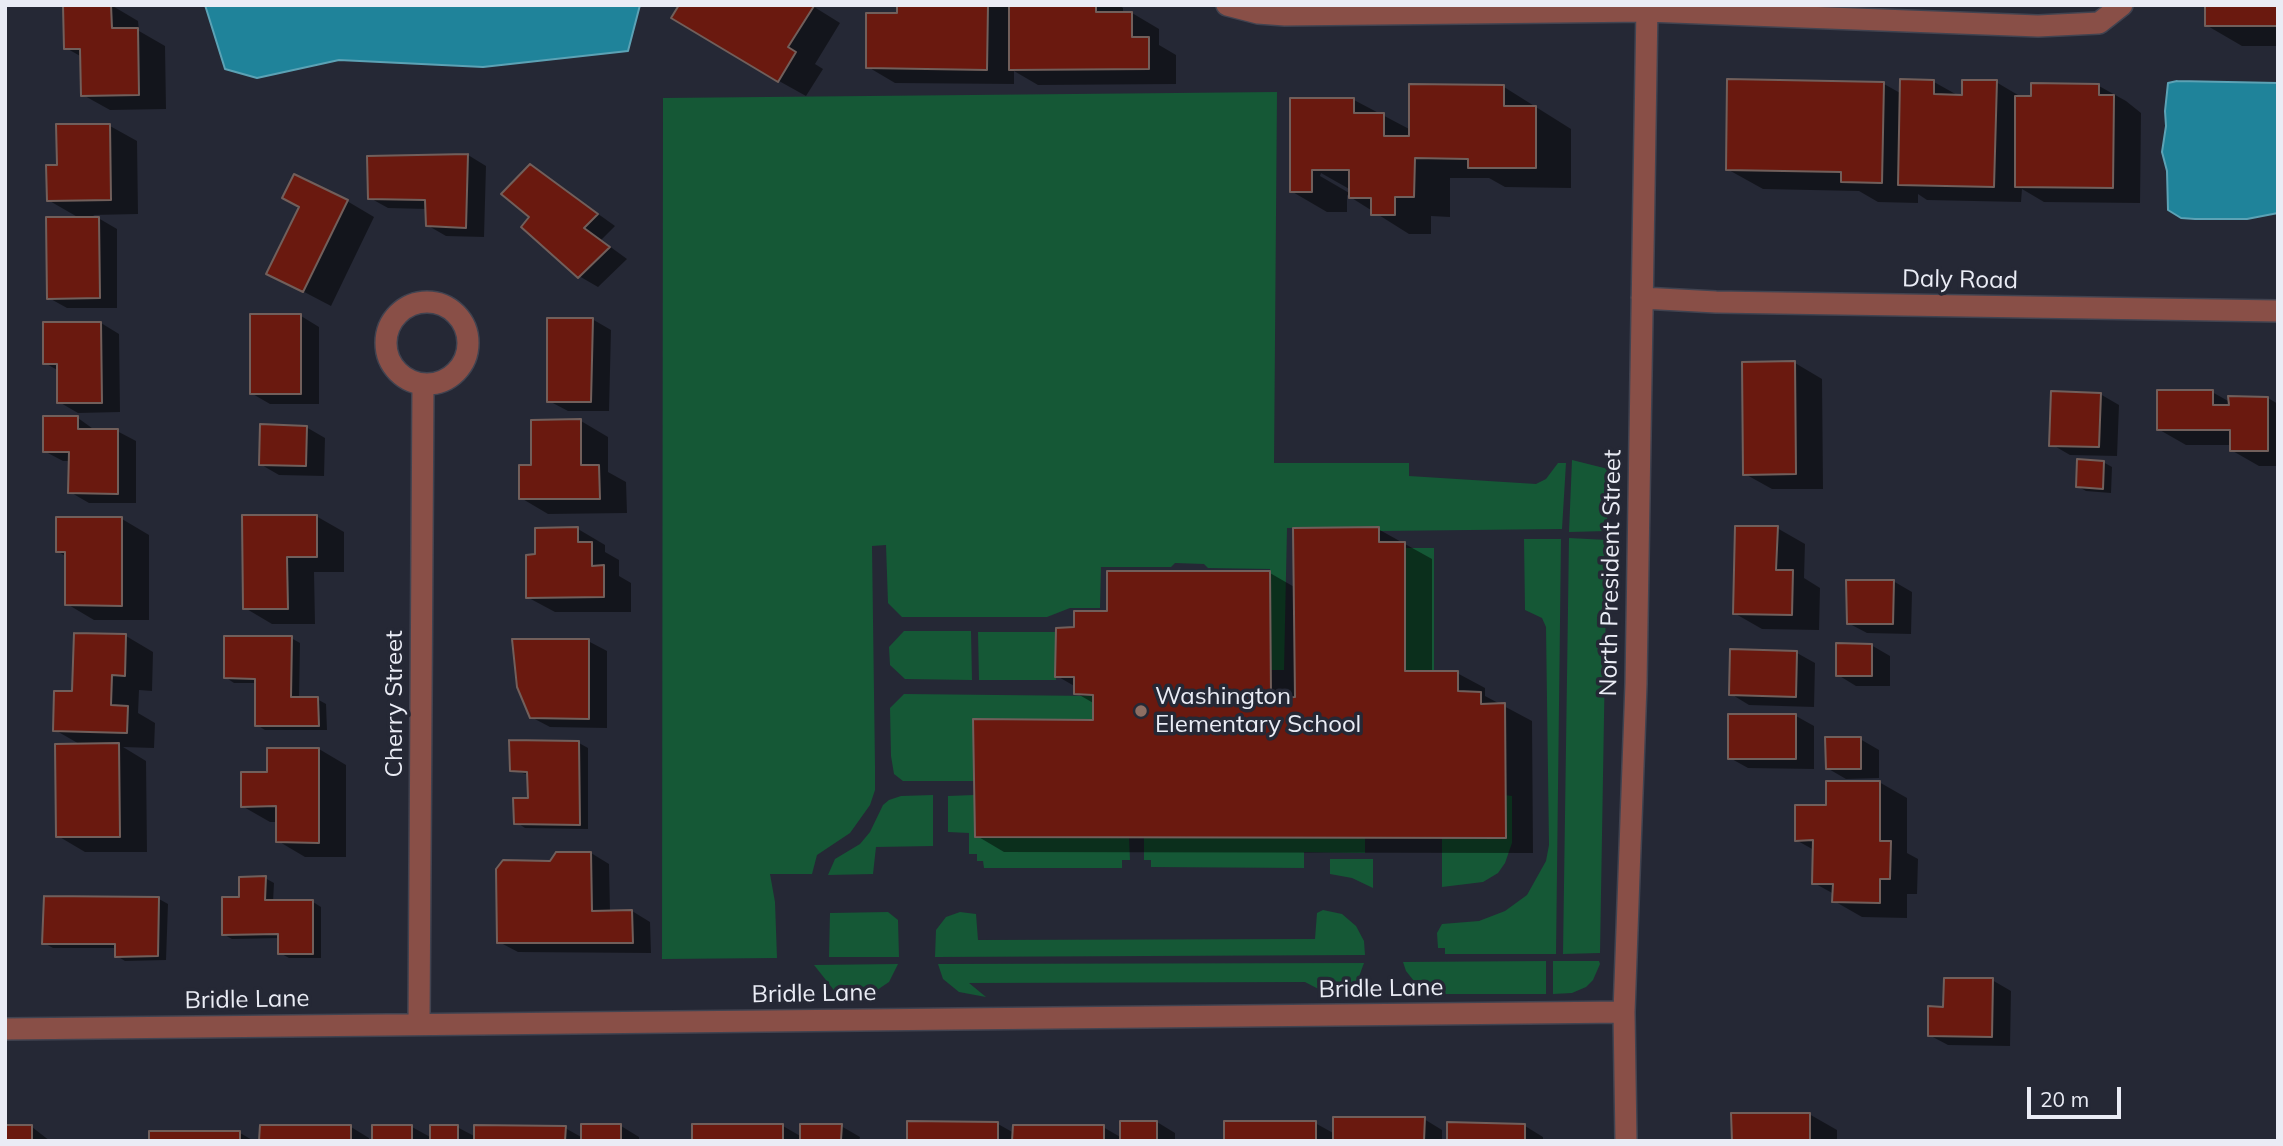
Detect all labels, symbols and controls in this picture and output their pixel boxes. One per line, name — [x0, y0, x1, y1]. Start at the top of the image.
street label: Daly Road — [1902, 265, 2018, 295]
street label: North President Street — [1594, 449, 1628, 697]
street label: Cherry Street — [381, 630, 409, 778]
place label: Washington Elementary School — [1155, 683, 1361, 739]
marker: Washington Elementary School — [1133, 703, 1149, 719]
street label: Bridle Lane — [1318, 974, 1444, 1004]
street label: Bridle Lane — [751, 979, 877, 1009]
street label: Bridle Lane — [184, 985, 310, 1015]
scale bar — [2031, 1072, 2126, 1116]
text: 20 m — [2040, 1086, 2089, 1112]

